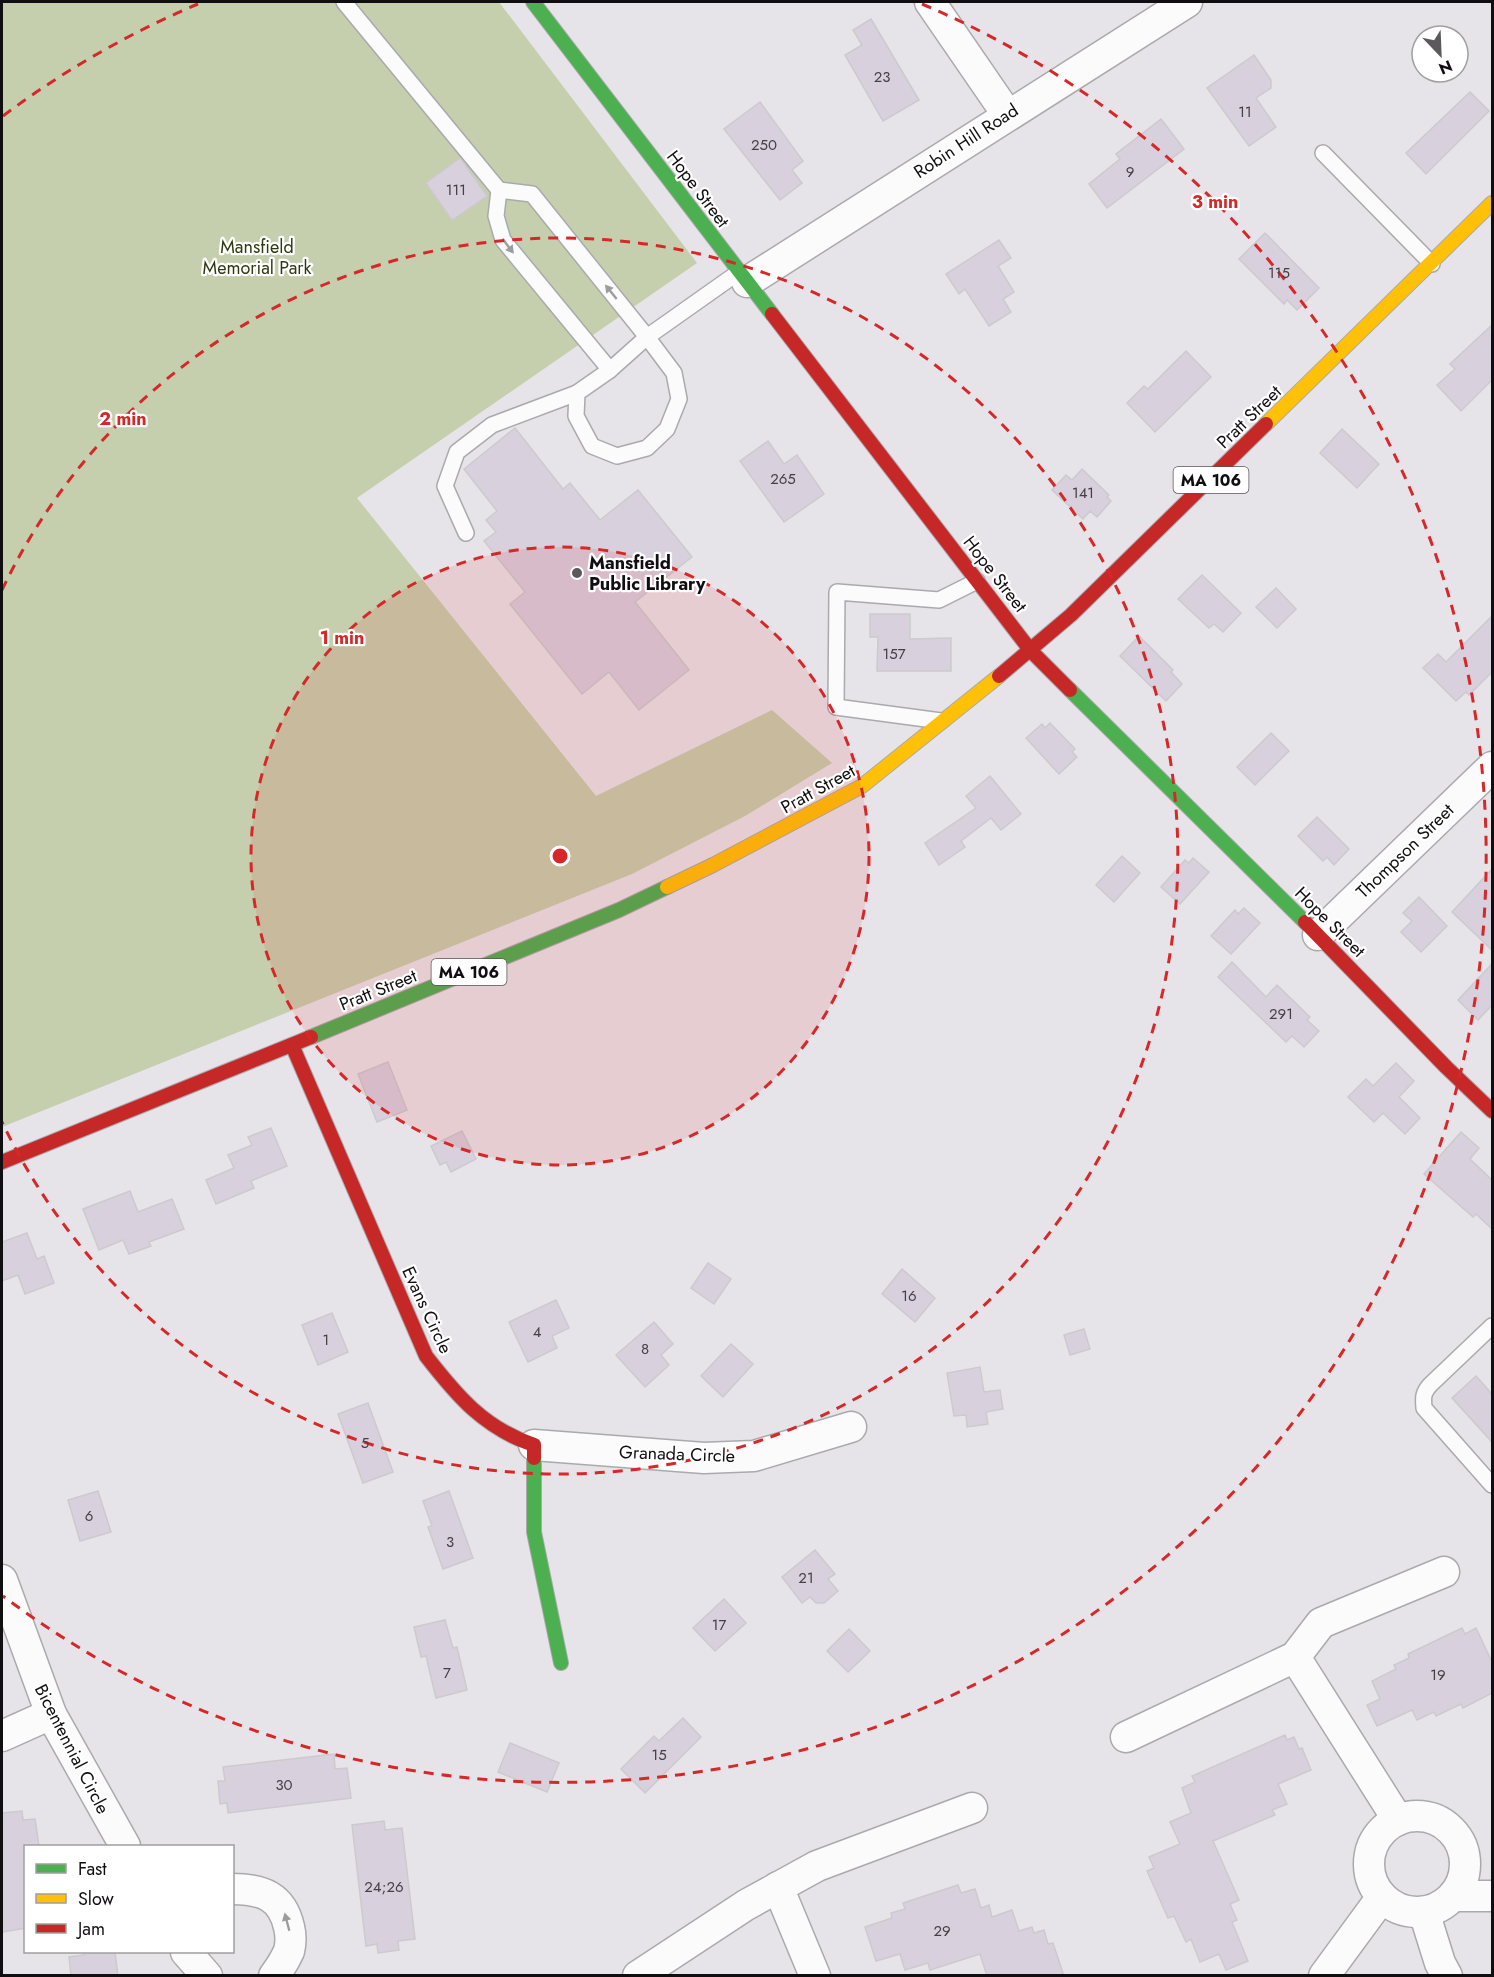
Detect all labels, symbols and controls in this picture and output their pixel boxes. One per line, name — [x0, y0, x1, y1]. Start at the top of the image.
north arrow — [1410, 24, 1470, 84]
text: N — [1435, 54, 1456, 80]
house number: 23 — [874, 66, 890, 88]
street label: Robin Hill Road — [909, 97, 1023, 185]
house number: 11 — [1238, 101, 1252, 123]
house number: 250 — [751, 134, 777, 156]
street label: Hope Street — [660, 145, 736, 234]
house number: 9 — [1126, 161, 1134, 183]
house number: 111 — [446, 179, 466, 201]
text: 3 min — [1192, 189, 1238, 215]
park label: Mansfield Memorial Park — [203, 234, 311, 281]
one-way arrow — [502, 238, 515, 254]
house number: 115 — [1268, 262, 1290, 284]
one-way arrow — [604, 284, 617, 300]
street label: Pratt Street — [1211, 379, 1288, 455]
text: 2 min — [99, 406, 147, 432]
road number: MA 106 — [1174, 467, 1248, 493]
house number: 265 — [770, 468, 796, 490]
house number: 141 — [1072, 482, 1094, 504]
street label: Hope Street — [957, 530, 1034, 618]
place label: Mansfield Public Library — [589, 550, 706, 597]
marker: Mansfield Public Library — [570, 566, 584, 580]
text: 1 min — [320, 625, 364, 651]
house number: 157 — [882, 643, 906, 665]
street label: Pratt Street — [776, 758, 860, 820]
street label: Thompson Street — [1350, 797, 1460, 904]
centre of rings — [550, 846, 570, 866]
street label: Hope Street — [1289, 881, 1372, 964]
road number: MA 106 — [432, 959, 506, 985]
street label: Pratt Street — [335, 962, 421, 1017]
house number: 291 — [1269, 1003, 1293, 1025]
street label: Evans Circle — [395, 1262, 459, 1358]
house number: 16 — [901, 1285, 917, 1307]
house number: 4 — [533, 1321, 542, 1343]
house number: 1 — [323, 1329, 329, 1351]
house number: 8 — [641, 1338, 649, 1360]
house number: 5 — [361, 1432, 369, 1454]
street label: Granada Circle — [619, 1439, 735, 1469]
house number: 6 — [85, 1505, 93, 1527]
house number: 3 — [446, 1531, 454, 1553]
house number: 21 — [798, 1567, 814, 1589]
house number: 17 — [712, 1614, 726, 1636]
house number: 7 — [443, 1662, 451, 1684]
house number: 19 — [1430, 1664, 1446, 1686]
street label: Bicentennial Circle — [28, 1680, 116, 1818]
house number: 15 — [651, 1744, 667, 1766]
house number: 30 — [275, 1774, 293, 1796]
legend — [24, 1845, 234, 1953]
text: Fast — [78, 1856, 107, 1882]
house number: 24;26 — [364, 1876, 404, 1898]
text: Slow — [78, 1886, 115, 1912]
one-way arrow — [282, 1913, 292, 1931]
text: Jam — [76, 1916, 105, 1942]
house number: 29 — [933, 1920, 951, 1942]

